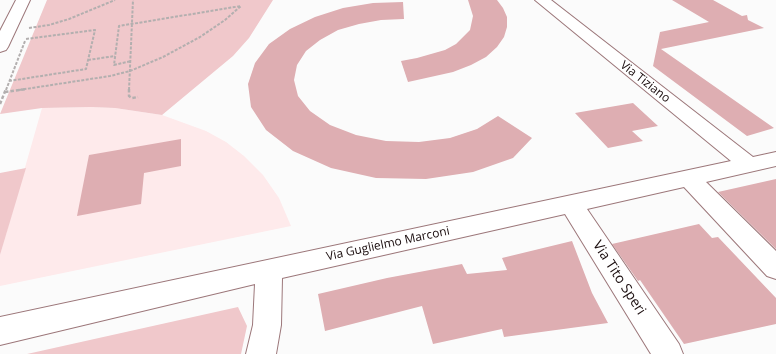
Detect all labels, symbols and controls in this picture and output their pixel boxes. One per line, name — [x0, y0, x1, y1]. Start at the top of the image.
street label: Via Tiziano — [617, 58, 673, 106]
street label: Via Guglielmo Marconi — [325, 224, 451, 264]
street label: Via Tito Speri — [589, 238, 649, 318]

